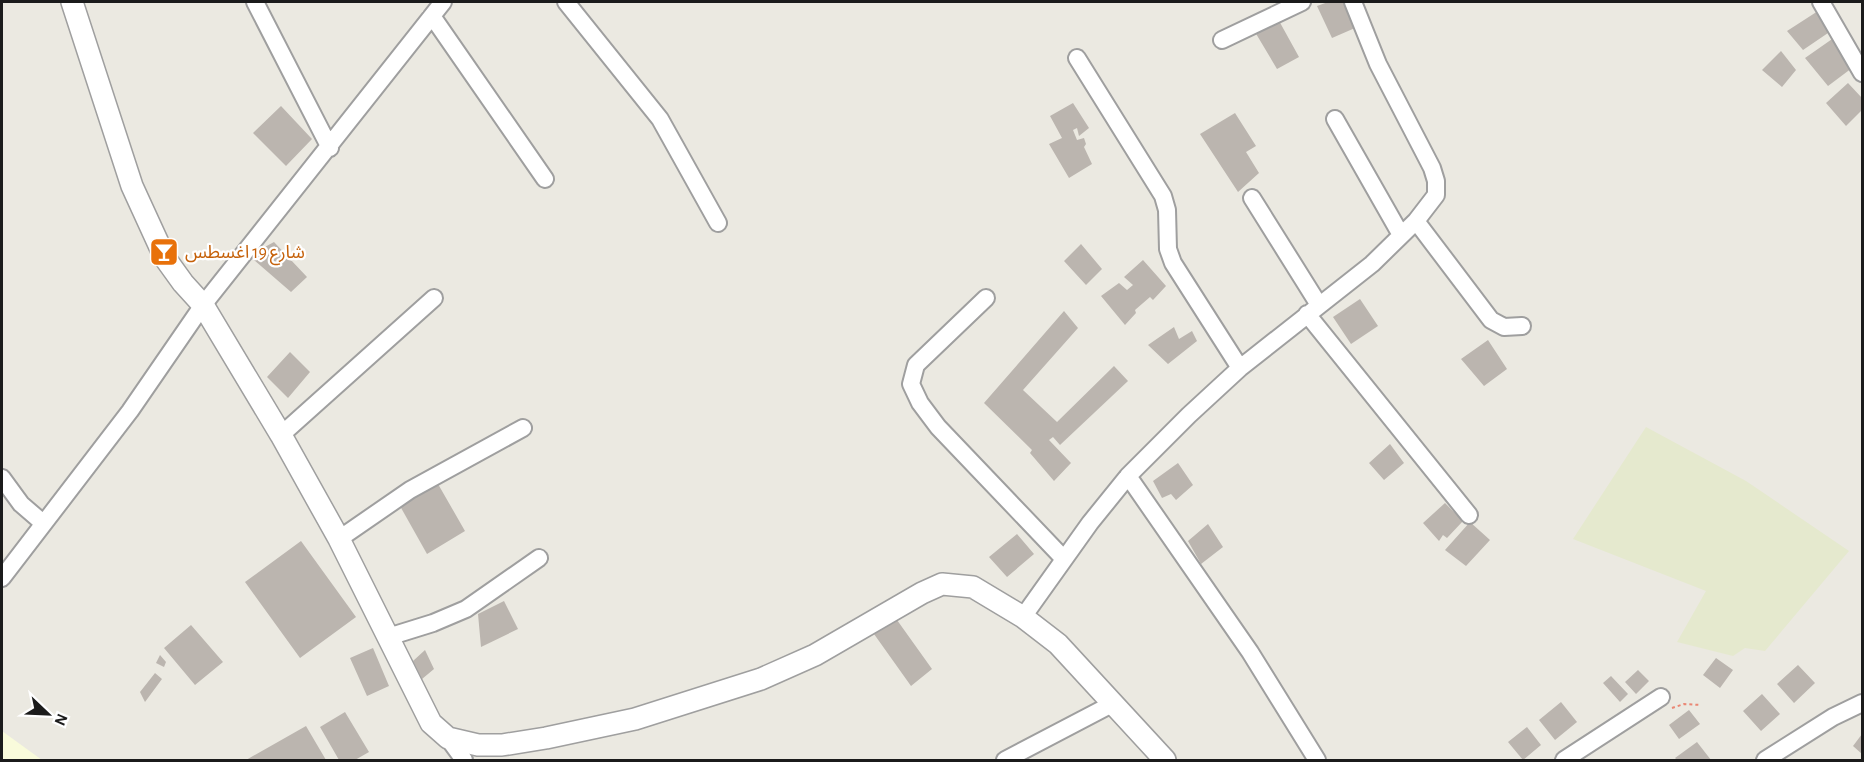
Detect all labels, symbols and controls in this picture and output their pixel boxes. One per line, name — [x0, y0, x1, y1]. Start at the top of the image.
bar icon: شارع 19 اغسطس — [148, 236, 180, 268]
place label: شارع 19 اغسطس — [185, 244, 305, 266]
north arrow — [18, 684, 78, 744]
text: N — [51, 711, 70, 728]

